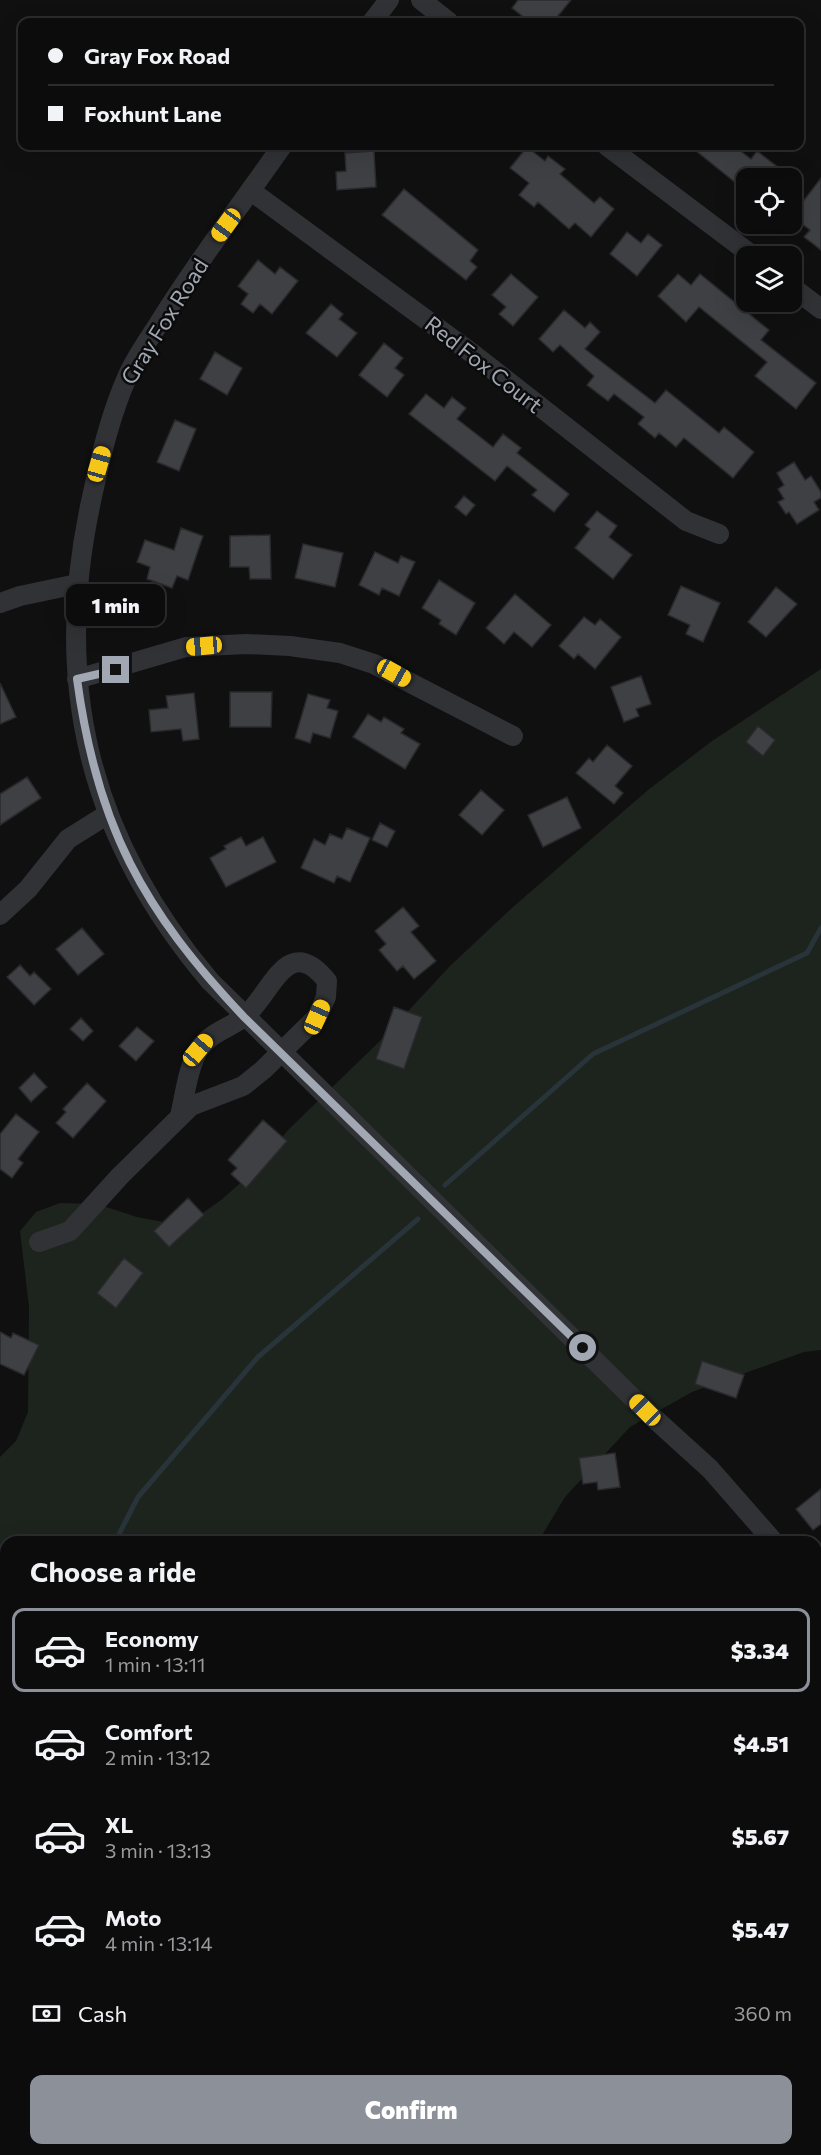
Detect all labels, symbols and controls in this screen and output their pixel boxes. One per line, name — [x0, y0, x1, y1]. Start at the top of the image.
text: Gray Fox Road — [84, 42, 230, 69]
text: Foxhunt Lane — [84, 100, 222, 127]
map controls — [736, 168, 802, 312]
button: locate — [736, 168, 802, 234]
car — [208, 205, 244, 245]
button: layers — [736, 246, 802, 312]
street label: Gray Fox Road — [114, 253, 214, 389]
street label: Red Fox Court — [420, 310, 548, 418]
car — [85, 444, 113, 484]
callout: 1 min — [66, 583, 166, 625]
text: 1 min — [91, 593, 140, 617]
car — [185, 635, 223, 657]
route end — [102, 656, 129, 683]
car — [374, 656, 414, 690]
car — [301, 997, 333, 1037]
car — [180, 1030, 216, 1070]
route start — [569, 1334, 596, 1361]
car — [626, 1391, 664, 1429]
text: Choose a ride — [30, 1555, 196, 1588]
icon: car — [33, 1623, 87, 1677]
text: Economy — [105, 1625, 199, 1652]
text: $3.34 — [731, 1637, 789, 1664]
text: 1 min · 13:11 — [105, 1652, 206, 1676]
icon: car — [33, 1716, 87, 1770]
text: Comfort — [105, 1718, 193, 1745]
text: $4.51 — [733, 1730, 789, 1757]
text: 2 min · 13:12 — [105, 1745, 211, 1769]
icon: car — [33, 1809, 87, 1863]
text: XL — [105, 1811, 133, 1838]
text: $5.67 — [732, 1823, 789, 1850]
text: 3 min · 13:13 — [105, 1838, 211, 1862]
icon: car — [33, 1902, 87, 1956]
text: Moto — [105, 1904, 161, 1931]
text: $5.47 — [732, 1916, 789, 1943]
text: 4 min · 13:14 — [105, 1931, 213, 1955]
icon: cash — [30, 1997, 63, 2030]
text: Cash — [78, 2000, 127, 2027]
text: 360 m — [734, 2001, 792, 2025]
button: Confirm — [30, 2075, 792, 2144]

